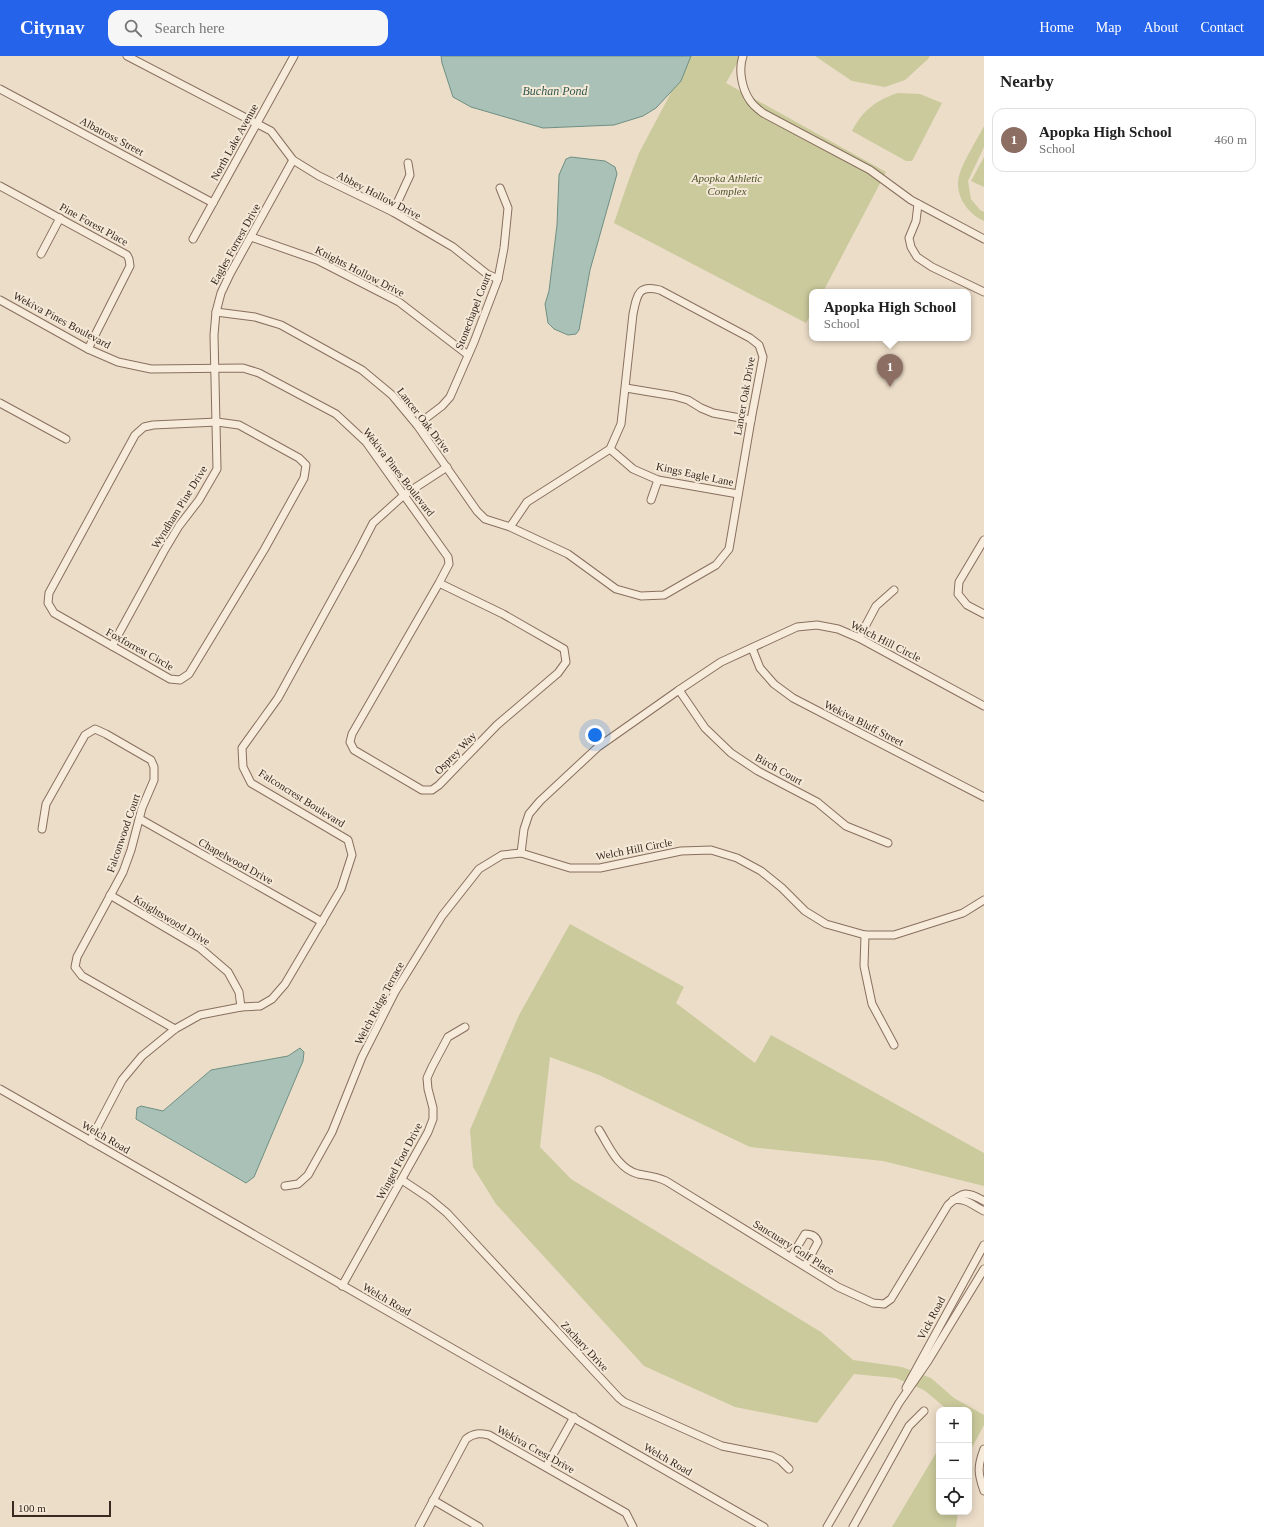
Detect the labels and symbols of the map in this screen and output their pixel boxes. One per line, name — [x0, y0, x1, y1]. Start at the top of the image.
water label: Buchan Pond — [523, 84, 588, 98]
street label: North Lake Avenue — [208, 101, 260, 182]
street label: Albatross Street — [78, 114, 146, 158]
street label: Abbey Hollow Drive — [335, 169, 423, 221]
park label: Apopka Athletic Complex — [691, 172, 762, 197]
street label: Pine Forest Place — [58, 200, 130, 248]
street label: Eagles Forrest Drive — [208, 201, 262, 287]
street label: Knights Hollow Drive — [313, 243, 407, 299]
street label: Stonechapel Court — [453, 271, 493, 351]
street label: Wekiva Pines Boulevard — [11, 289, 113, 351]
pin: 1 — [877, 354, 903, 387]
street label: Lancer Oak Drive — [731, 356, 757, 436]
street label: Lancer Oak Drive — [395, 385, 453, 455]
street label: Wekiva Pines Boulevard — [361, 426, 437, 519]
street label: Kings Eagle Lane — [655, 460, 735, 488]
street label: Wyndham Pine Drive — [149, 463, 209, 551]
street label: Welch Hill Circle — [849, 618, 923, 664]
street label: Foxforrest Circle — [104, 625, 176, 673]
street label: Wekiva Bluff Street — [822, 698, 906, 748]
your location — [585, 725, 605, 745]
street label: Osprey Way — [432, 729, 478, 777]
street label: Birch Court — [753, 751, 805, 787]
street label: Falconcrest Boulevard — [257, 767, 348, 830]
street label: Falconwood Court — [104, 792, 142, 874]
street label: Chapelwood Drive — [197, 836, 275, 887]
street label: Welch Hill Circle — [595, 836, 673, 862]
street label: Knightswood Drive — [132, 892, 213, 948]
street label: Welch Ridge Terrace — [352, 959, 406, 1047]
street label: Welch Road — [80, 1118, 133, 1156]
street label: Winged Foot Drive — [374, 1121, 424, 1201]
street label: Sanctuary Golf Place — [751, 1217, 837, 1277]
street label: Welch Road — [361, 1280, 414, 1318]
street label: Vick Road — [915, 1294, 947, 1341]
street label: Zachary Drive — [559, 1319, 611, 1374]
street label: Wekiva Crest Drive — [495, 1423, 577, 1475]
street label: Welch Road — [642, 1440, 695, 1478]
scale bar — [12, 1499, 111, 1518]

